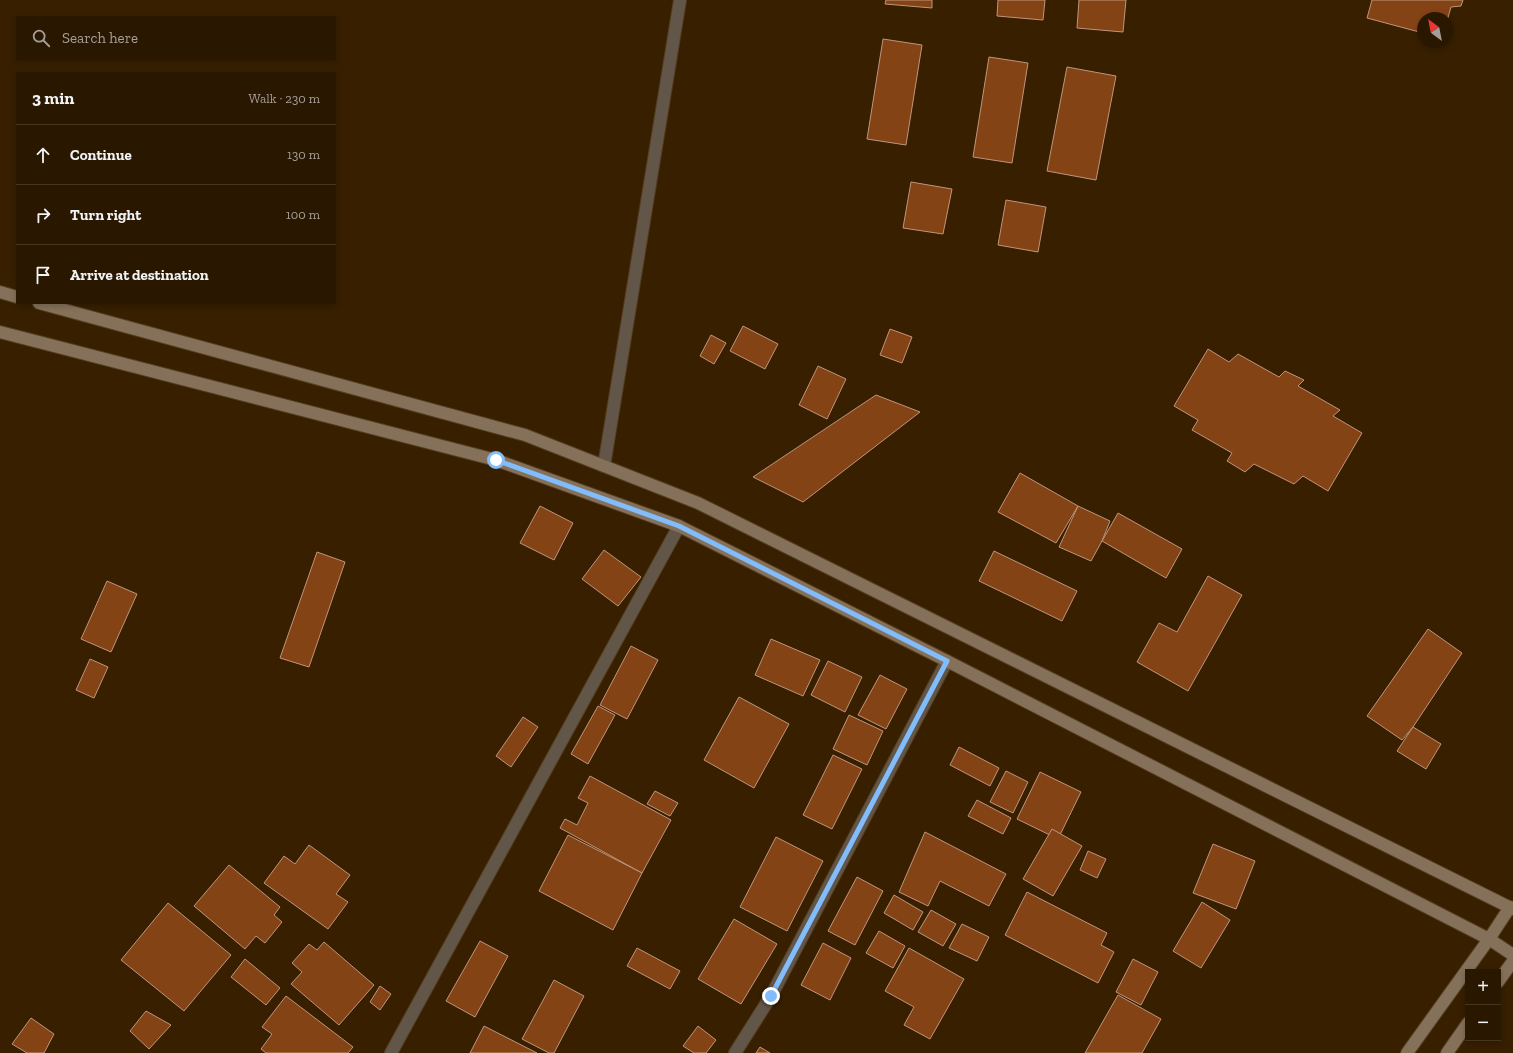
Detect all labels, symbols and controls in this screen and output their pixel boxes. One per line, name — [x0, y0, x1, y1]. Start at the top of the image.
north arrow — [1417, 12, 1453, 48]
search box — [16, 16, 336, 60]
icon: search — [30, 27, 52, 49]
text: Search here — [62, 29, 138, 47]
text: 3 min — [32, 88, 74, 108]
text: Walk · 230 m — [248, 91, 320, 106]
icon: ahead — [32, 144, 54, 166]
text: Continue — [70, 146, 132, 164]
text: 130 m — [287, 147, 320, 162]
icon: right — [32, 204, 54, 226]
text: Turn right — [70, 206, 141, 224]
text: 100 m — [286, 207, 320, 222]
icon: arrive — [32, 264, 54, 286]
text: Arrive at destination — [70, 266, 209, 284]
route start — [487, 451, 505, 469]
map controls — [1465, 969, 1501, 1041]
button: + — [1465, 969, 1501, 1005]
route end — [762, 987, 780, 1005]
button: − — [1465, 1005, 1501, 1041]

